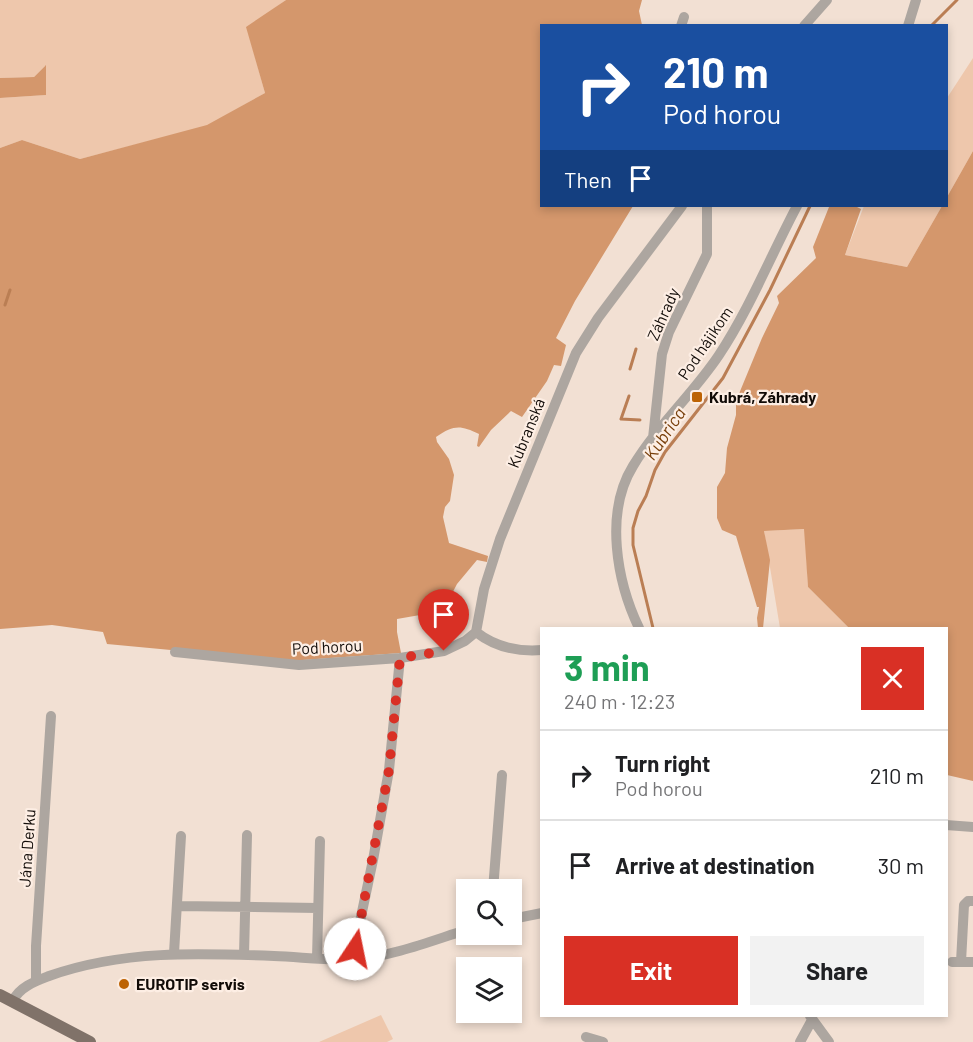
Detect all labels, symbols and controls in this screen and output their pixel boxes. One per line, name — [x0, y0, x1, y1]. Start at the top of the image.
text: 210 m — [663, 46, 769, 96]
icon: right — [564, 48, 642, 126]
text: Pod horou — [663, 97, 781, 129]
icon: arrive — [624, 162, 657, 195]
text: Then — [564, 166, 612, 192]
street label: Záhrady — [643, 284, 683, 343]
street label: Pod hájikom — [673, 302, 736, 383]
place label: Kubrá, Záhrady — [709, 387, 816, 406]
marker: Kubrá, Záhrady — [690, 390, 704, 404]
street label: Kubranská — [503, 395, 548, 470]
water label: Kubrica — [639, 403, 690, 464]
pin — [418, 589, 469, 651]
icon: arrive — [427, 598, 460, 631]
street label: Pod horou — [291, 635, 362, 658]
text: 3 min — [564, 645, 650, 688]
button: close — [861, 647, 924, 710]
text: 240 m · 12:23 — [564, 689, 675, 713]
text: Turn right — [615, 750, 710, 776]
icon: right — [564, 759, 597, 792]
text: 210 m — [870, 762, 924, 788]
text: Pod horou — [615, 776, 703, 800]
street label: Jána Derku — [14, 808, 39, 888]
icon: arrive — [564, 849, 597, 882]
text: Arrive at destination — [615, 852, 814, 878]
text: 30 m — [878, 852, 924, 878]
map controls — [456, 879, 522, 1023]
button: search — [456, 879, 522, 945]
position arrow — [323, 917, 387, 981]
button: Exit — [564, 936, 738, 1005]
button: Share — [750, 936, 924, 1005]
button: layers — [456, 957, 522, 1023]
place label: EUROTIP servis — [136, 974, 245, 993]
marker: EUROTIP servis — [117, 977, 131, 991]

